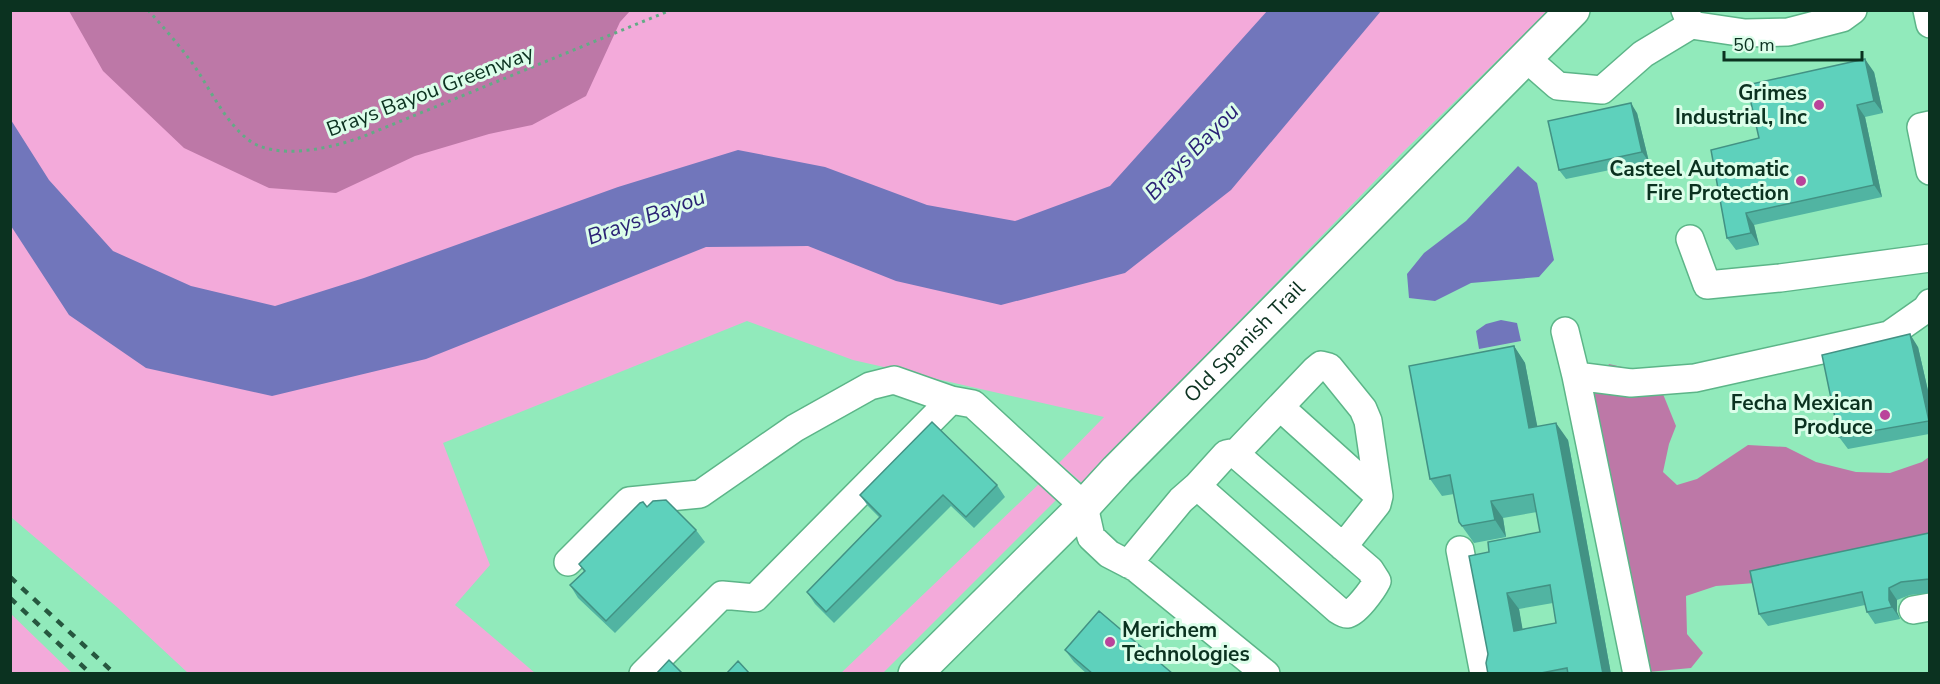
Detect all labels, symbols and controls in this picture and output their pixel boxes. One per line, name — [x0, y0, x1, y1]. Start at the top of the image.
scale bar — [1724, 24, 1862, 62]
text: 50 m — [1733, 33, 1775, 57]
street label: Brays Bayou Greenway — [323, 39, 538, 143]
place label: Grimes Industrial, Inc — [1675, 79, 1807, 131]
water label: Brays Bayou — [1138, 97, 1246, 207]
marker: Grimes Industrial, Inc — [1812, 98, 1826, 112]
place label: Casteel Automatic Fire Protection — [1609, 155, 1789, 207]
marker: Casteel Automatic Fire Protection — [1794, 174, 1808, 188]
water label: Brays Bayou — [583, 182, 709, 252]
street label: Old Spanish Trail — [1178, 274, 1312, 409]
place label: Fecha Mexican Produce — [1731, 389, 1873, 441]
marker: Fecha Mexican Produce — [1878, 408, 1892, 422]
place label: Merichem Technologies — [1122, 616, 1250, 668]
marker: Merichem Technologies — [1103, 635, 1117, 649]

